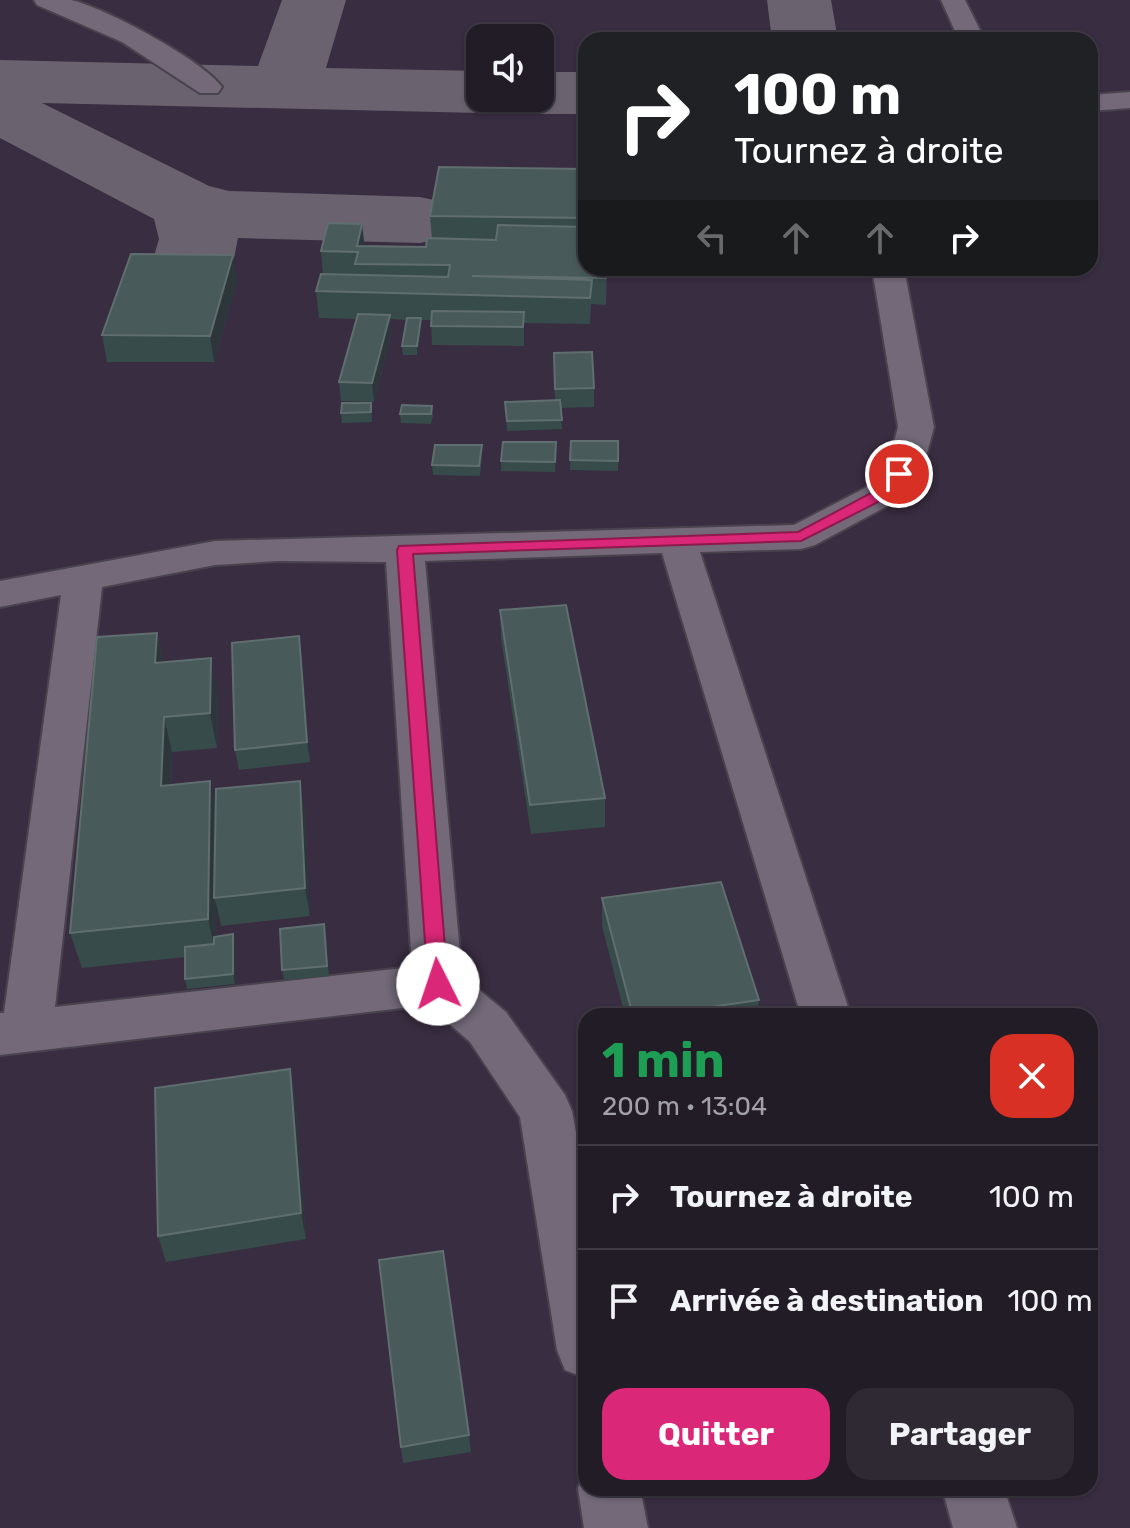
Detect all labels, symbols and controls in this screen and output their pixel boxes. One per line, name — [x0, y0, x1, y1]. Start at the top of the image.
map controls — [466, 24, 554, 112]
button: sound — [466, 24, 554, 112]
text: 100 m — [734, 62, 901, 128]
icon: right — [602, 64, 706, 168]
text: Tournez à droite — [734, 129, 1004, 172]
icon: left — [690, 216, 734, 260]
icon: ahead — [774, 216, 818, 260]
icon: ahead — [858, 216, 902, 260]
icon: right — [942, 216, 986, 260]
pin — [865, 440, 933, 508]
icon: arrive — [877, 452, 921, 496]
position arrow — [396, 942, 480, 1026]
text: 1 min — [602, 1032, 725, 1089]
button: close — [990, 1034, 1074, 1118]
text: 200 m · 13:04 — [602, 1091, 767, 1122]
icon: right — [602, 1175, 646, 1219]
text: Tournez à droite — [670, 1179, 913, 1215]
text: 100 m — [989, 1179, 1074, 1215]
icon: arrive — [602, 1279, 646, 1323]
text: Arrivée à destination — [670, 1283, 984, 1319]
text: 100 m — [1008, 1283, 1093, 1319]
button: Quitter — [602, 1388, 830, 1480]
button: Partager — [846, 1388, 1074, 1480]

